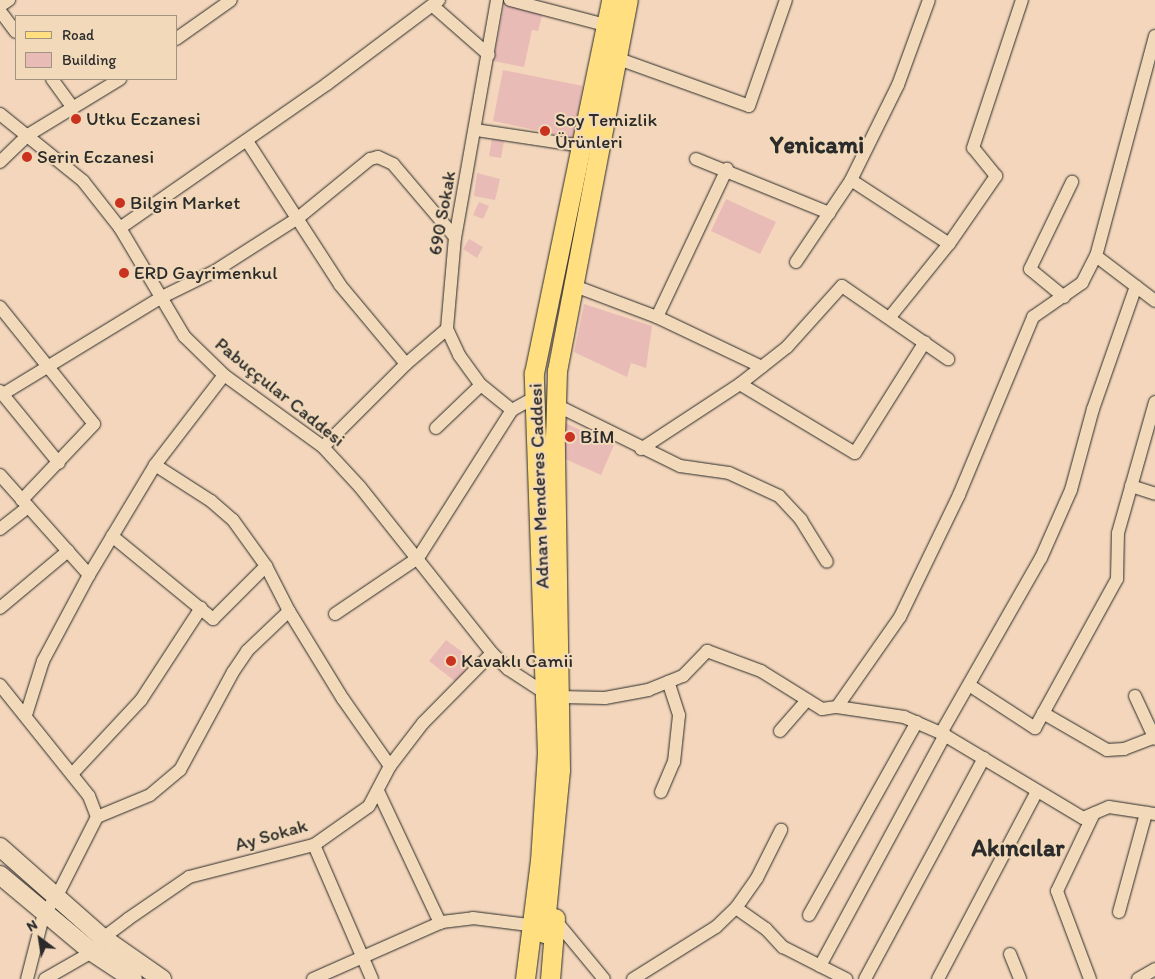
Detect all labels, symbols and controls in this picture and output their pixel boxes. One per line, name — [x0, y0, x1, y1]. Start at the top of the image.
legend — [15, 15, 178, 80]
text: Road — [62, 26, 94, 44]
text: Building — [62, 51, 116, 69]
place label: Utku Eczanesi — [86, 108, 201, 130]
place label: Soy Temizlik Ürünleri — [555, 109, 656, 153]
marker: Utku Eczanesi — [70, 113, 82, 125]
marker: Soy Temizlik Ürünleri — [539, 125, 551, 137]
district label: Yenicami — [770, 131, 864, 159]
place label: Serin Eczanesi — [37, 146, 155, 168]
marker: Serin Eczanesi — [21, 151, 33, 163]
street label: 690 Sokak — [423, 169, 461, 257]
place label: Bilgin Market — [130, 192, 240, 214]
marker: Bilgin Market — [114, 197, 126, 209]
place label: ERD Gayrimenkul — [134, 262, 278, 284]
marker: ERD Gayrimenkul — [118, 267, 130, 279]
street label: Pabuççular Caddesi — [210, 332, 350, 452]
street label: Adnan Menderes Caddesi — [524, 383, 554, 589]
place label: BİM — [580, 426, 615, 448]
marker: BİM — [564, 431, 576, 443]
place label: Kavaklı Camii — [461, 650, 573, 672]
marker: Kavaklı Camii — [445, 655, 457, 667]
street label: Ay Sokak — [232, 814, 310, 856]
district label: Akıncılar — [972, 834, 1064, 862]
north arrow — [15, 914, 65, 964]
text: N — [24, 916, 40, 935]

